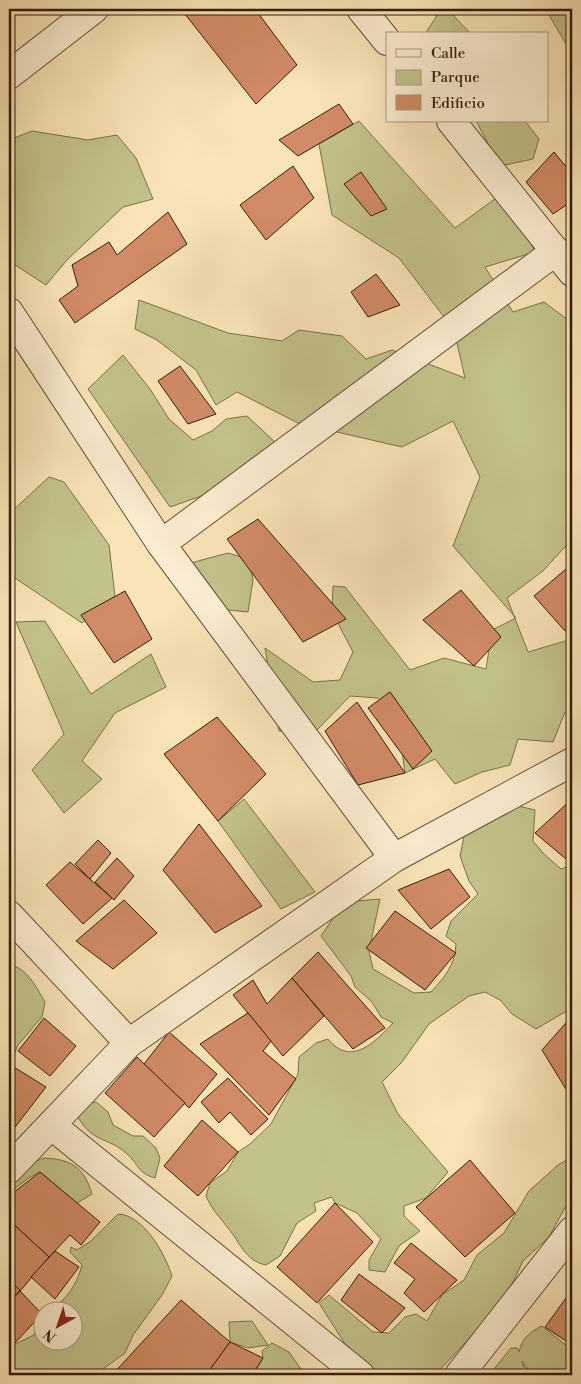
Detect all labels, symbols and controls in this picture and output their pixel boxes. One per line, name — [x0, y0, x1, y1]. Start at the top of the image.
legend — [386, 32, 548, 122]
text: Calle — [431, 44, 465, 63]
text: Parque — [431, 68, 480, 87]
text: Edificio — [431, 94, 485, 113]
north arrow — [32, 1302, 82, 1352]
text: N — [40, 1325, 60, 1346]

